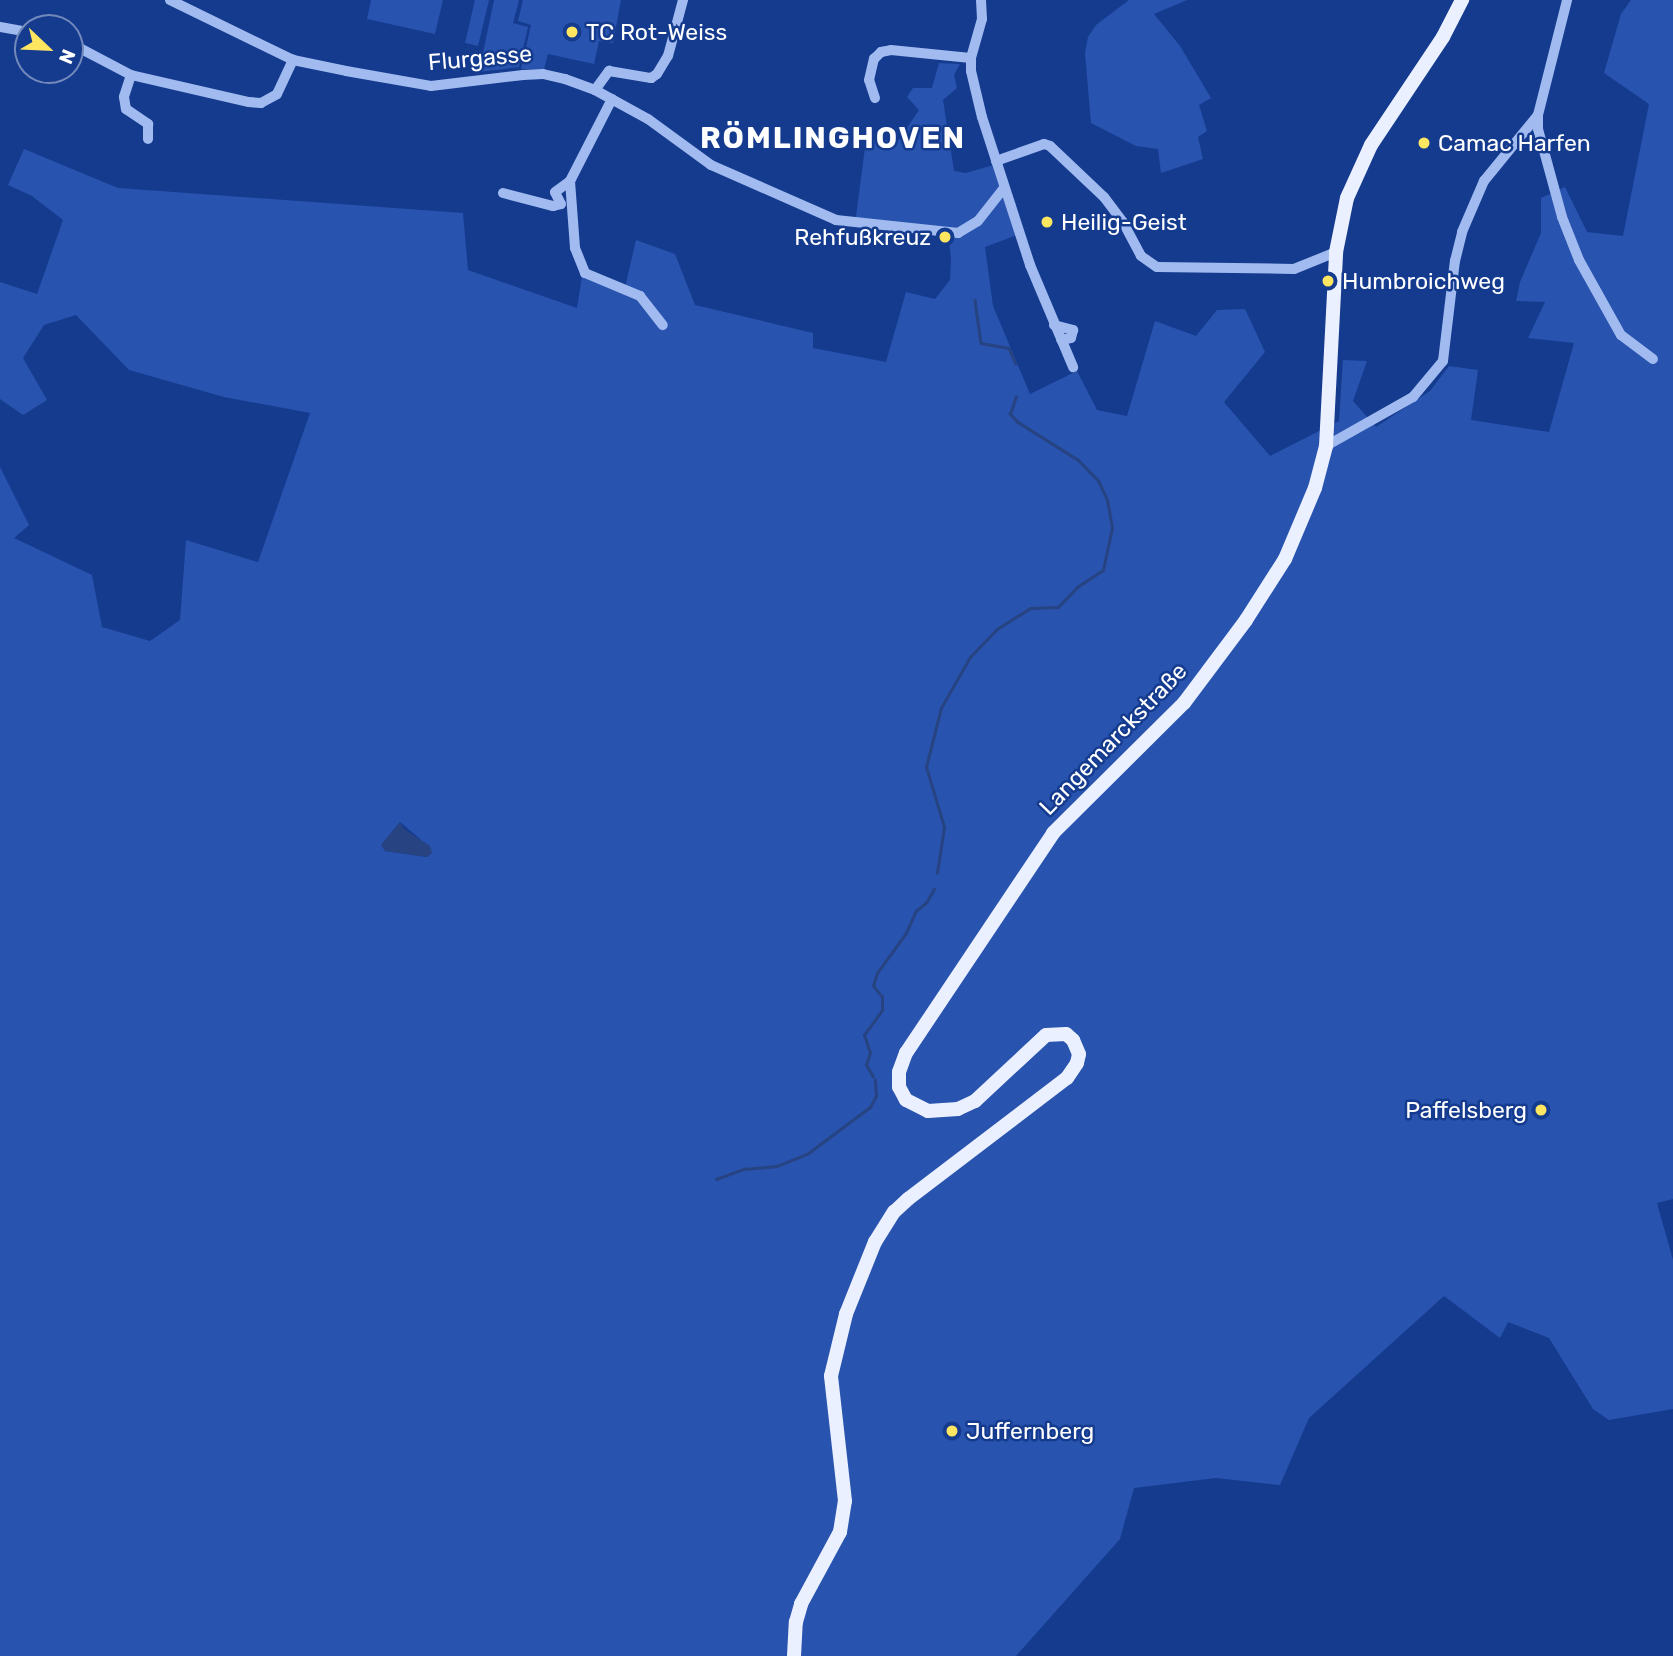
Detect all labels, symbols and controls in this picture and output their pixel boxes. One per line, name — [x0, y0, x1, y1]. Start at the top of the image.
north arrow — [14, 14, 84, 84]
place label: TC Rot-Weiss — [586, 18, 727, 46]
marker: TC Rot-Weiss — [564, 24, 580, 40]
street label: Flurgasse — [427, 40, 533, 76]
text: N — [54, 46, 80, 67]
district label: RÖMLINGHOVEN — [701, 120, 965, 156]
place label: Camac Harfen — [1438, 129, 1591, 157]
marker: Camac Harfen — [1416, 135, 1432, 151]
place label: Heilig-Geist — [1061, 208, 1187, 236]
marker: Heilig-Geist — [1039, 214, 1055, 230]
place label: Rehfußkreuz — [794, 223, 931, 251]
marker: Rehfußkreuz — [937, 229, 953, 245]
place label: Humbroichweg — [1342, 267, 1505, 295]
marker: Humbroichweg — [1320, 273, 1336, 289]
street label: Langemarckstraße — [1033, 657, 1193, 821]
place label: Paffelsberg — [1405, 1096, 1527, 1124]
marker: Paffelsberg — [1533, 1102, 1549, 1118]
place label: Juffernberg — [966, 1417, 1094, 1445]
marker: Juffernberg — [944, 1423, 960, 1439]

